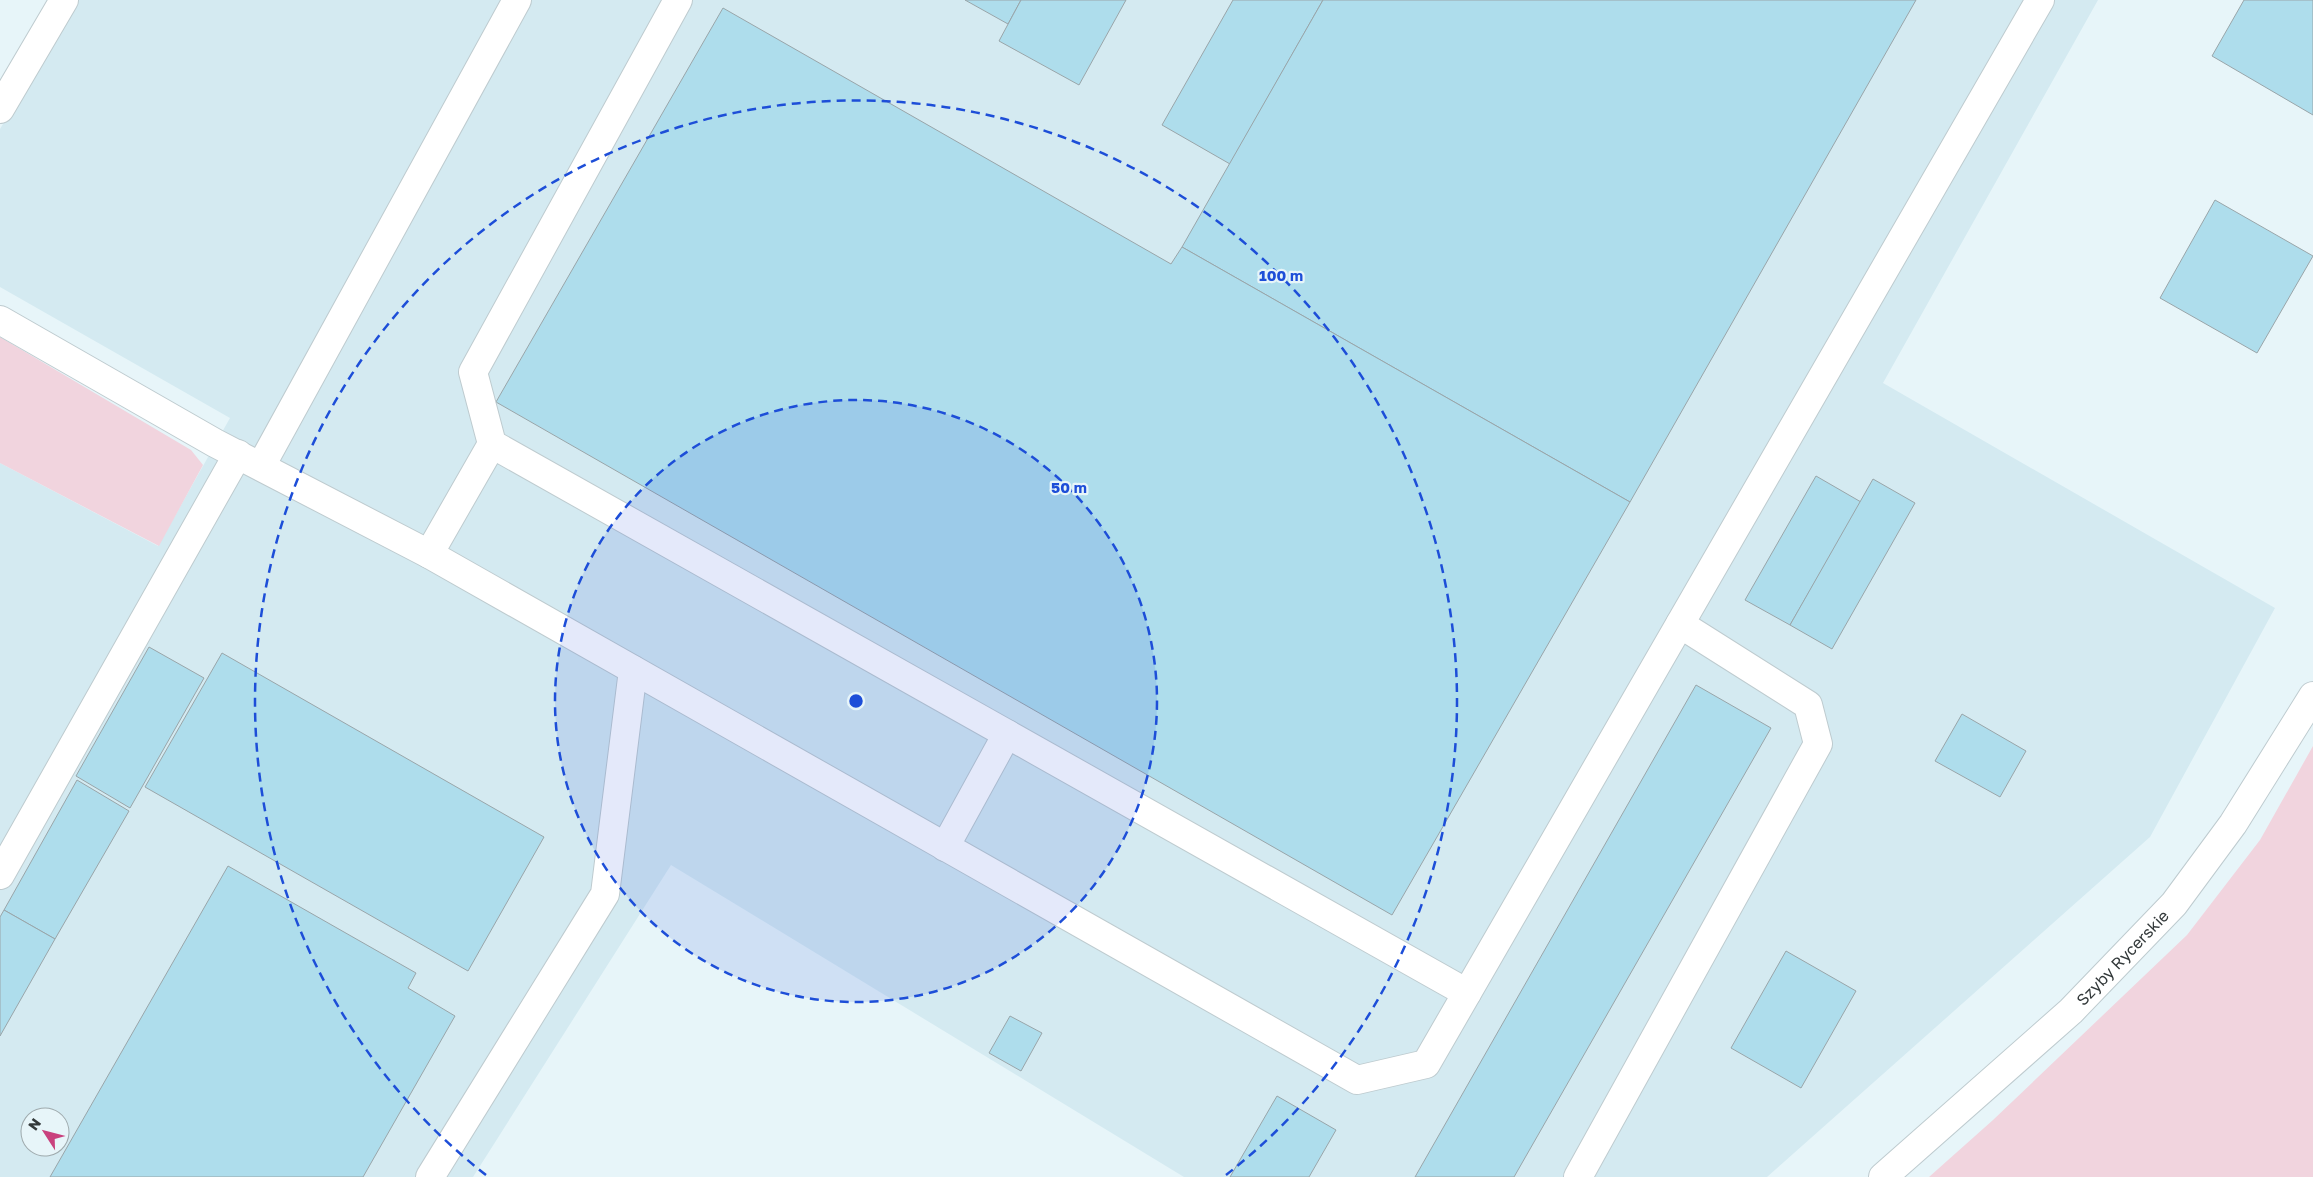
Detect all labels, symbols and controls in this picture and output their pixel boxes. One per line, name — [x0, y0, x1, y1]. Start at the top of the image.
text: 100 m — [1259, 266, 1303, 284]
text: 50 m — [1051, 478, 1087, 496]
centre of rings — [847, 692, 865, 710]
street label: Szyby Rycerskie — [2072, 906, 2173, 1009]
north arrow — [20, 1107, 70, 1157]
text: N — [24, 1115, 44, 1133]

